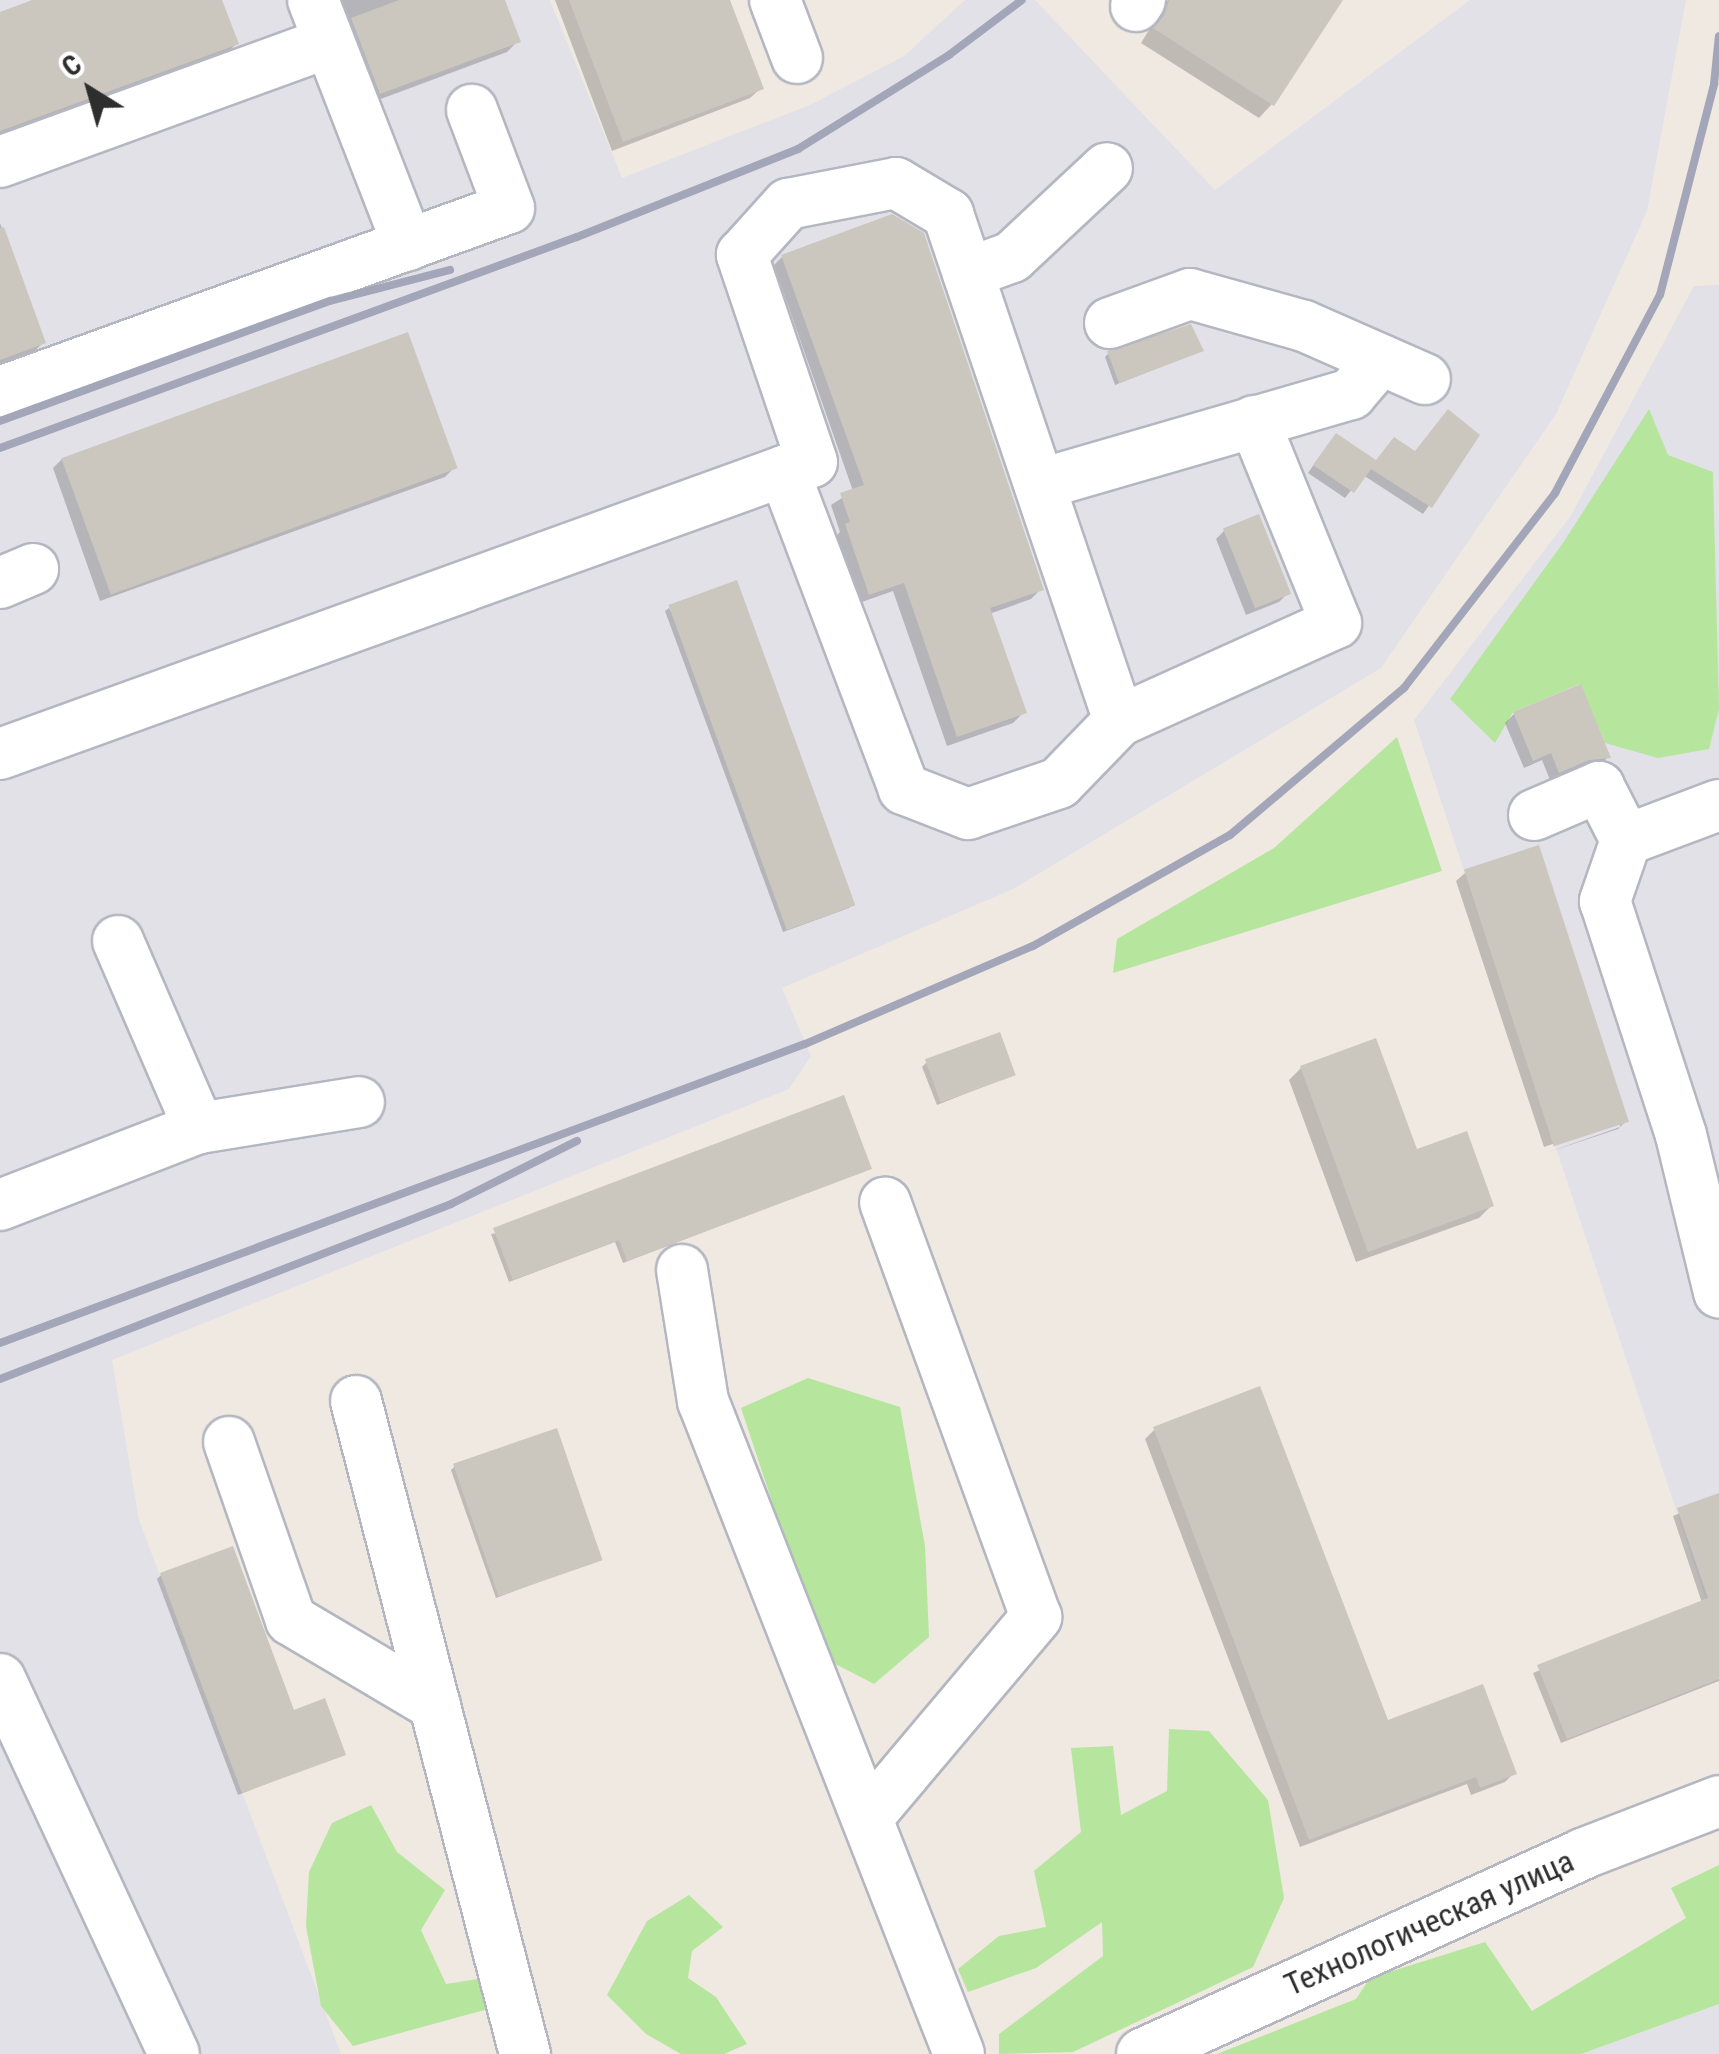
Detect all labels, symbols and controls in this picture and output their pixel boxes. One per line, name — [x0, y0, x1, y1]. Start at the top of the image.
north arrow — [40, 40, 140, 140]
text: С — [55, 48, 88, 84]
street label: Технологическая улица — [1278, 1842, 1580, 2004]

